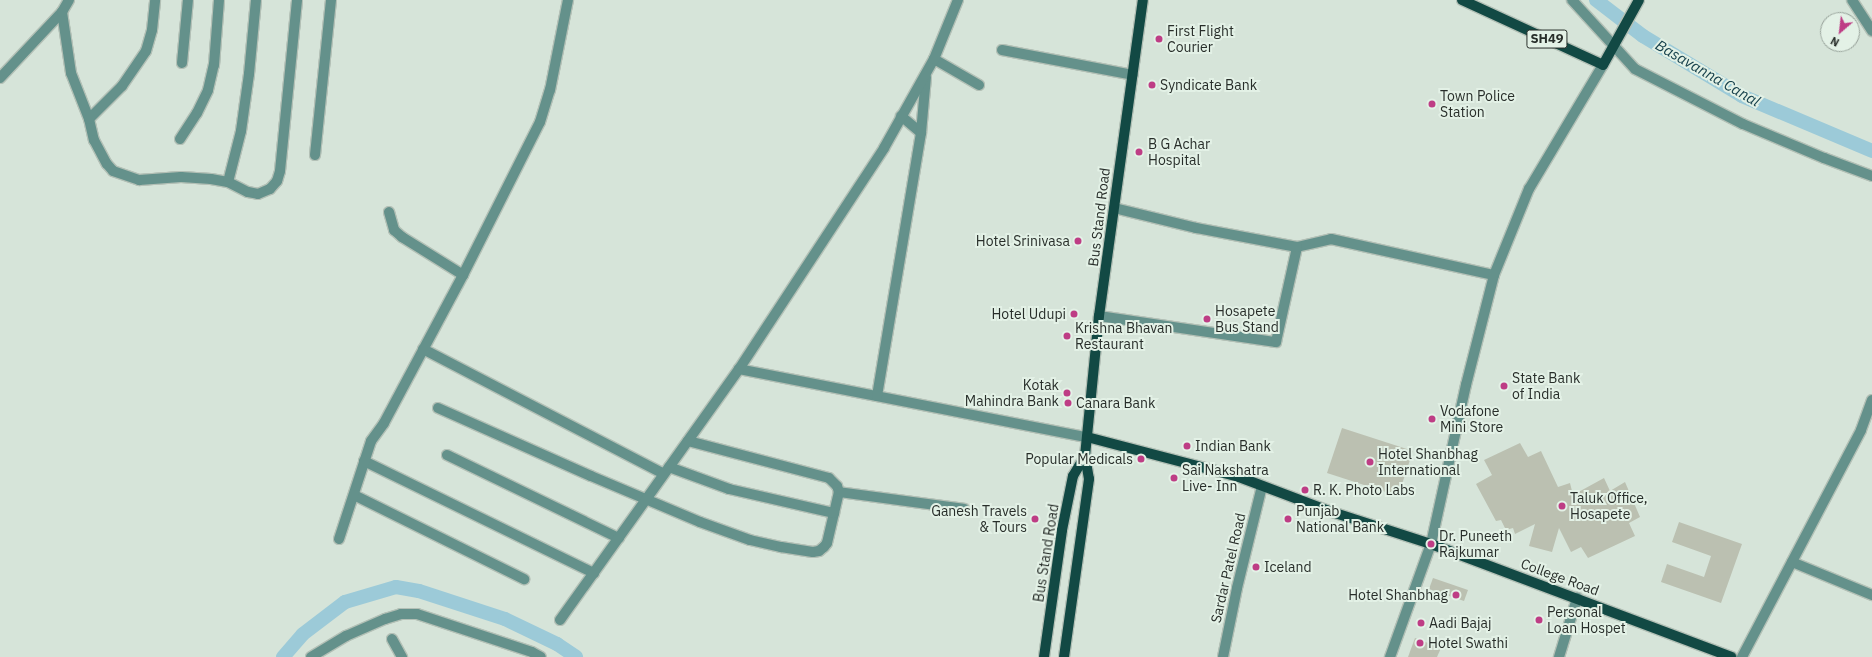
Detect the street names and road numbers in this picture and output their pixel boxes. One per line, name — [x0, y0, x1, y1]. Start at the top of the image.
road number: SH49 — [1526, 28, 1568, 50]
street label: Bus Stand Road — [1085, 167, 1113, 267]
street label: Bus Stand Road — [1030, 503, 1062, 603]
street label: Sardar Patel Road — [1207, 511, 1249, 625]
street label: College Road — [1518, 555, 1602, 599]

